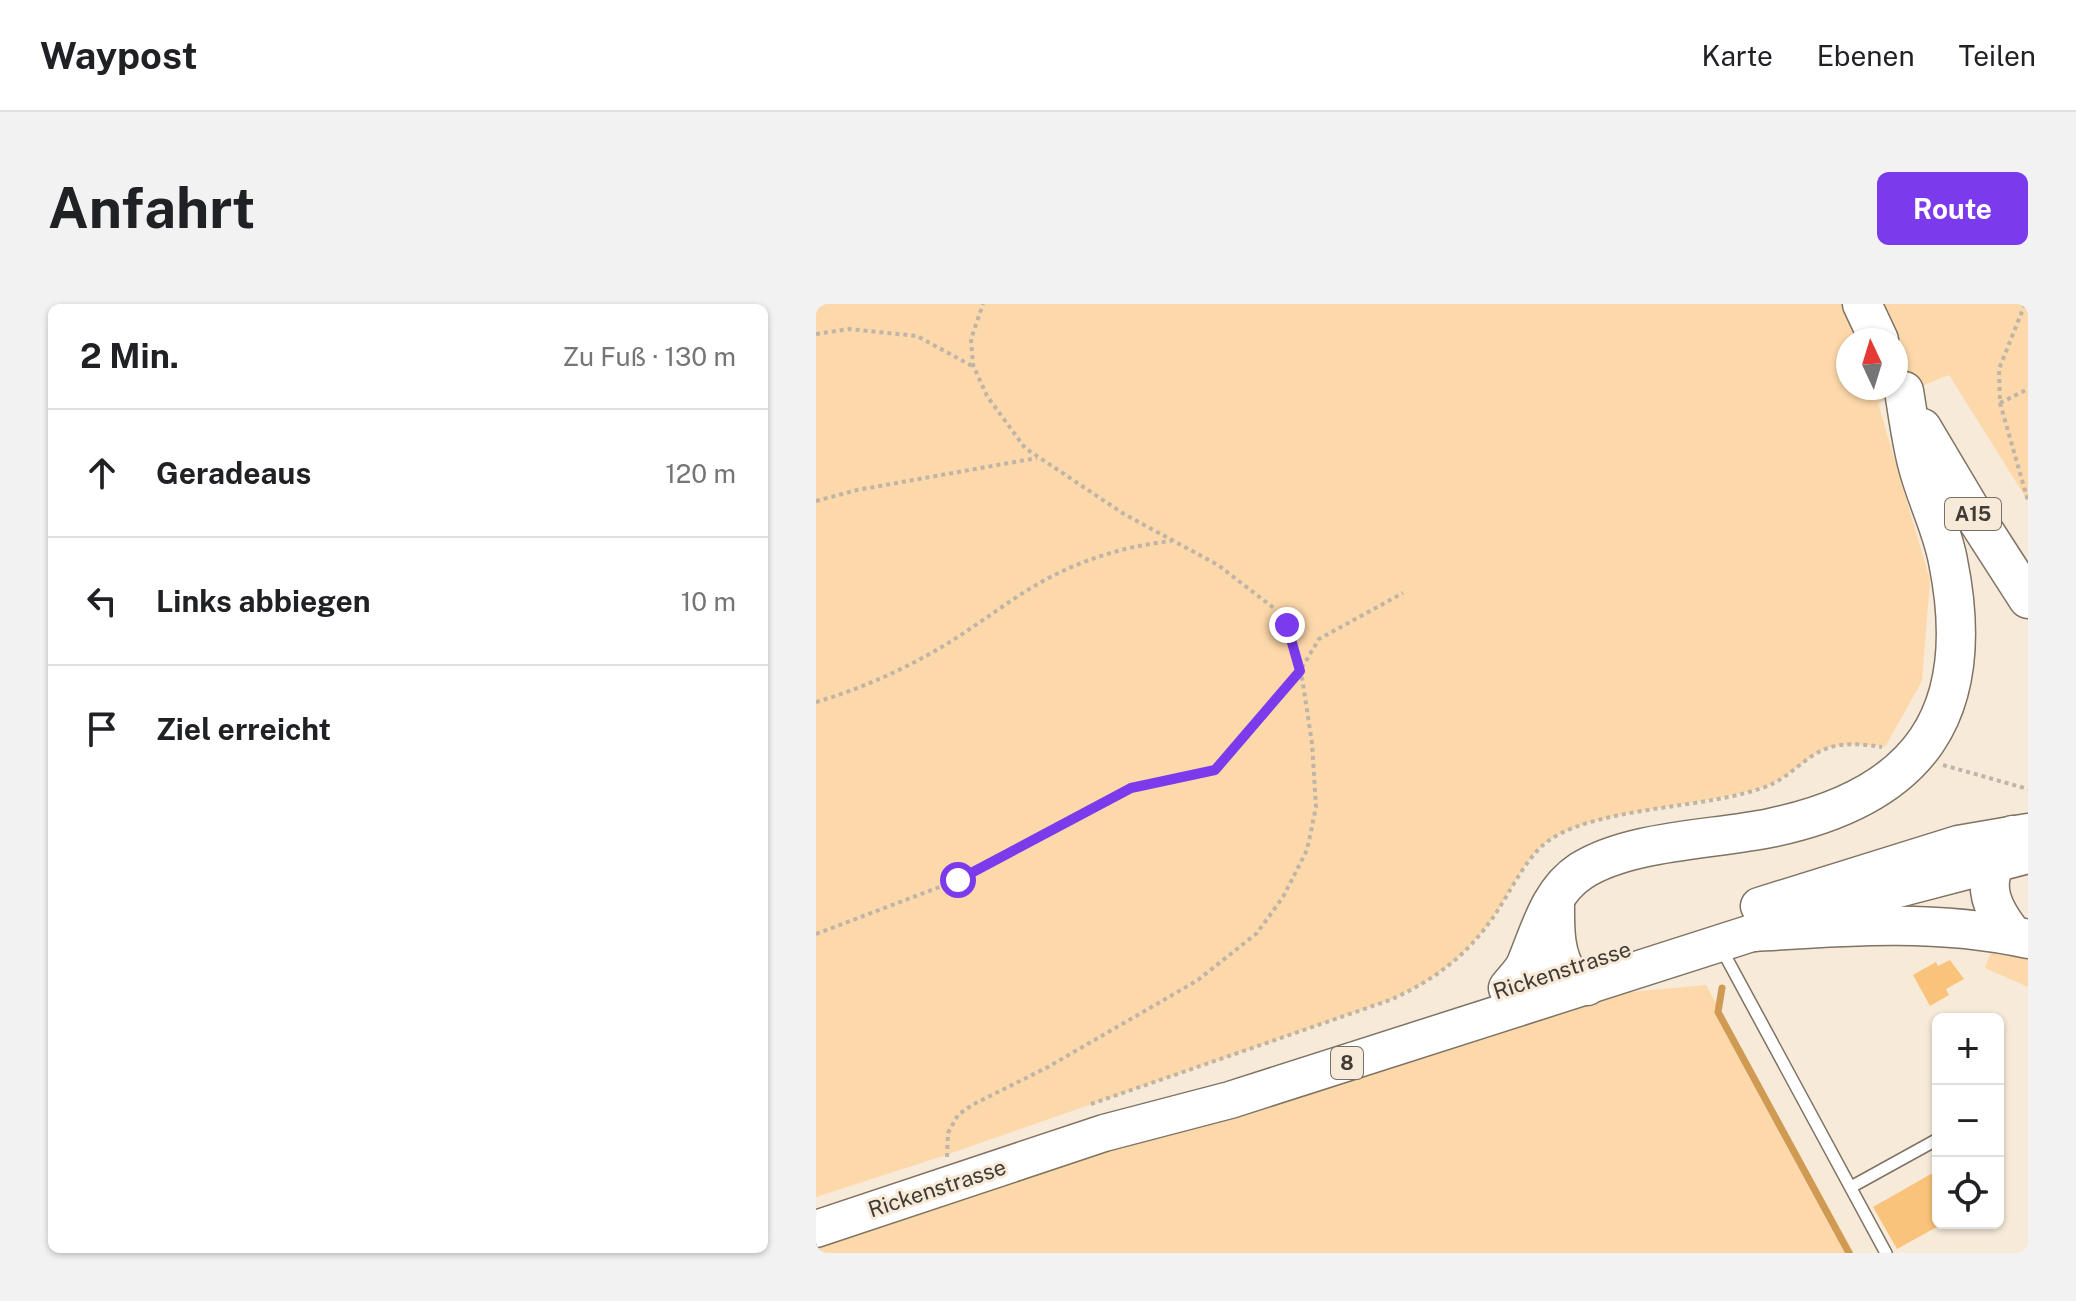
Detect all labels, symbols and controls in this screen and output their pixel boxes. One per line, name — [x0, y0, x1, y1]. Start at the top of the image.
text: Waypost — [40, 33, 198, 78]
text: Karte — [1702, 39, 1773, 72]
text: Ebenen — [1817, 39, 1915, 72]
text: Teilen — [1959, 39, 2036, 72]
button: Route — [1877, 172, 2028, 245]
text: Anfahrt — [48, 175, 255, 241]
north arrow — [1836, 328, 1908, 400]
text: 2 Min. — [80, 336, 179, 376]
text: Zu Fuß · 130 m — [562, 341, 736, 372]
icon: ahead — [80, 451, 124, 495]
text: Geradeaus — [156, 455, 311, 491]
text: 120 m — [665, 458, 736, 489]
road number: A15 — [1945, 498, 2001, 530]
icon: left — [80, 579, 124, 623]
text: Links abbiegen — [156, 583, 371, 619]
text: 10 m — [681, 586, 736, 617]
route end — [1269, 607, 1305, 643]
icon: arrive — [80, 707, 124, 751]
text: Ziel erreicht — [156, 711, 331, 747]
route start — [940, 862, 976, 898]
street label: Rickenstrasse — [1490, 935, 1634, 1005]
map controls — [1932, 1013, 2004, 1229]
button: + — [1932, 1013, 2004, 1085]
road number: 8 — [1331, 1047, 1363, 1079]
button: − — [1932, 1085, 2004, 1157]
street label: Rickenstrasse — [865, 1153, 1009, 1223]
button: locate — [1932, 1157, 2004, 1229]

